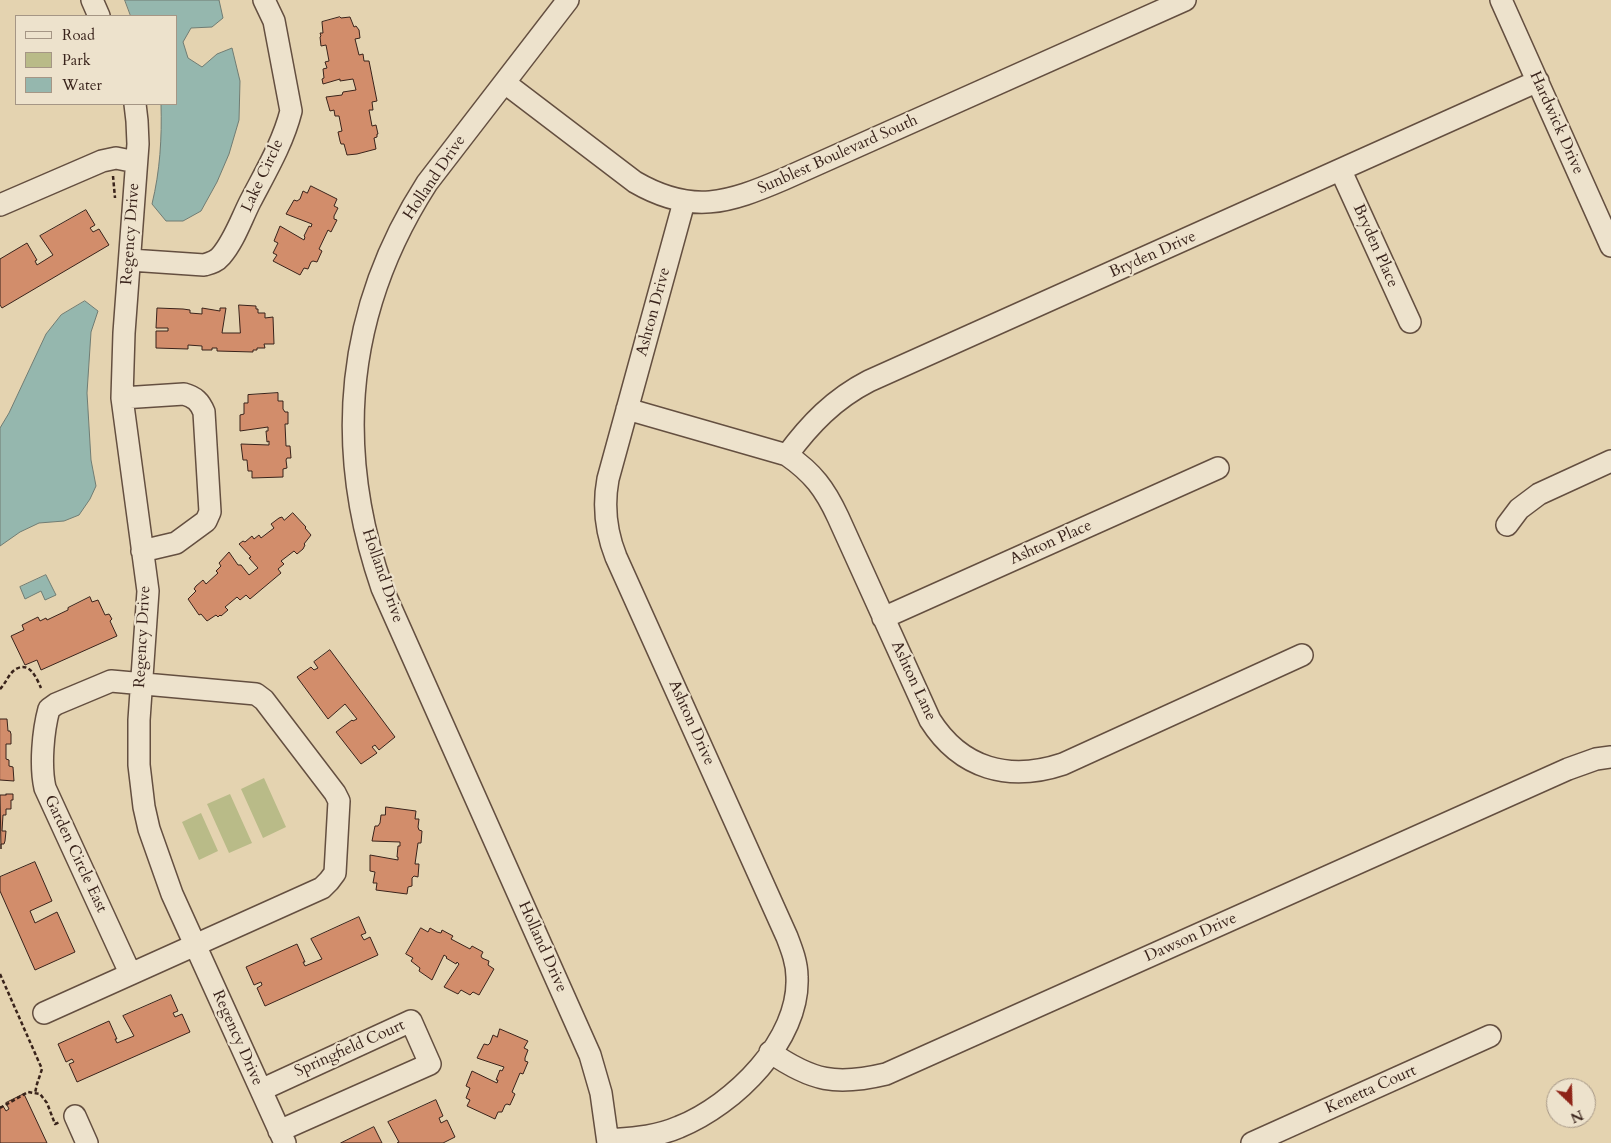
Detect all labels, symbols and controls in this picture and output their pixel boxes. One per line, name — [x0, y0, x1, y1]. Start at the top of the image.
legend — [15, 15, 178, 105]
text: Road — [62, 25, 95, 45]
text: Park — [62, 50, 91, 70]
street label: Hardwick Drive — [1525, 68, 1587, 178]
text: Water — [62, 75, 102, 95]
street label: Sunblest Boulevard South — [755, 111, 921, 199]
street label: Holland Drive — [400, 132, 470, 224]
street label: Lake Circle — [238, 137, 288, 215]
street label: Regency Drive — [118, 182, 144, 286]
street label: Bryden Place — [1348, 201, 1402, 291]
street label: Bryden Drive — [1107, 227, 1199, 283]
street label: Ashton Drive — [633, 265, 675, 359]
street label: Ashton Place — [1007, 516, 1095, 570]
street label: Holland Drive — [357, 527, 407, 625]
street label: Regency Drive — [131, 585, 155, 689]
street label: Ashton Lane — [886, 638, 940, 724]
street label: Ashton Drive — [664, 677, 718, 769]
street label: Garden Circle East — [39, 792, 111, 916]
street label: Holland Drive — [513, 898, 571, 996]
street label: Dawson Drive — [1142, 909, 1240, 967]
street label: Regency Drive — [207, 987, 267, 1089]
street label: Springfield Court — [292, 1016, 408, 1082]
street label: Kenetta Court — [1323, 1061, 1419, 1119]
north arrow — [1546, 1078, 1596, 1128]
text: N — [1567, 1105, 1586, 1127]

